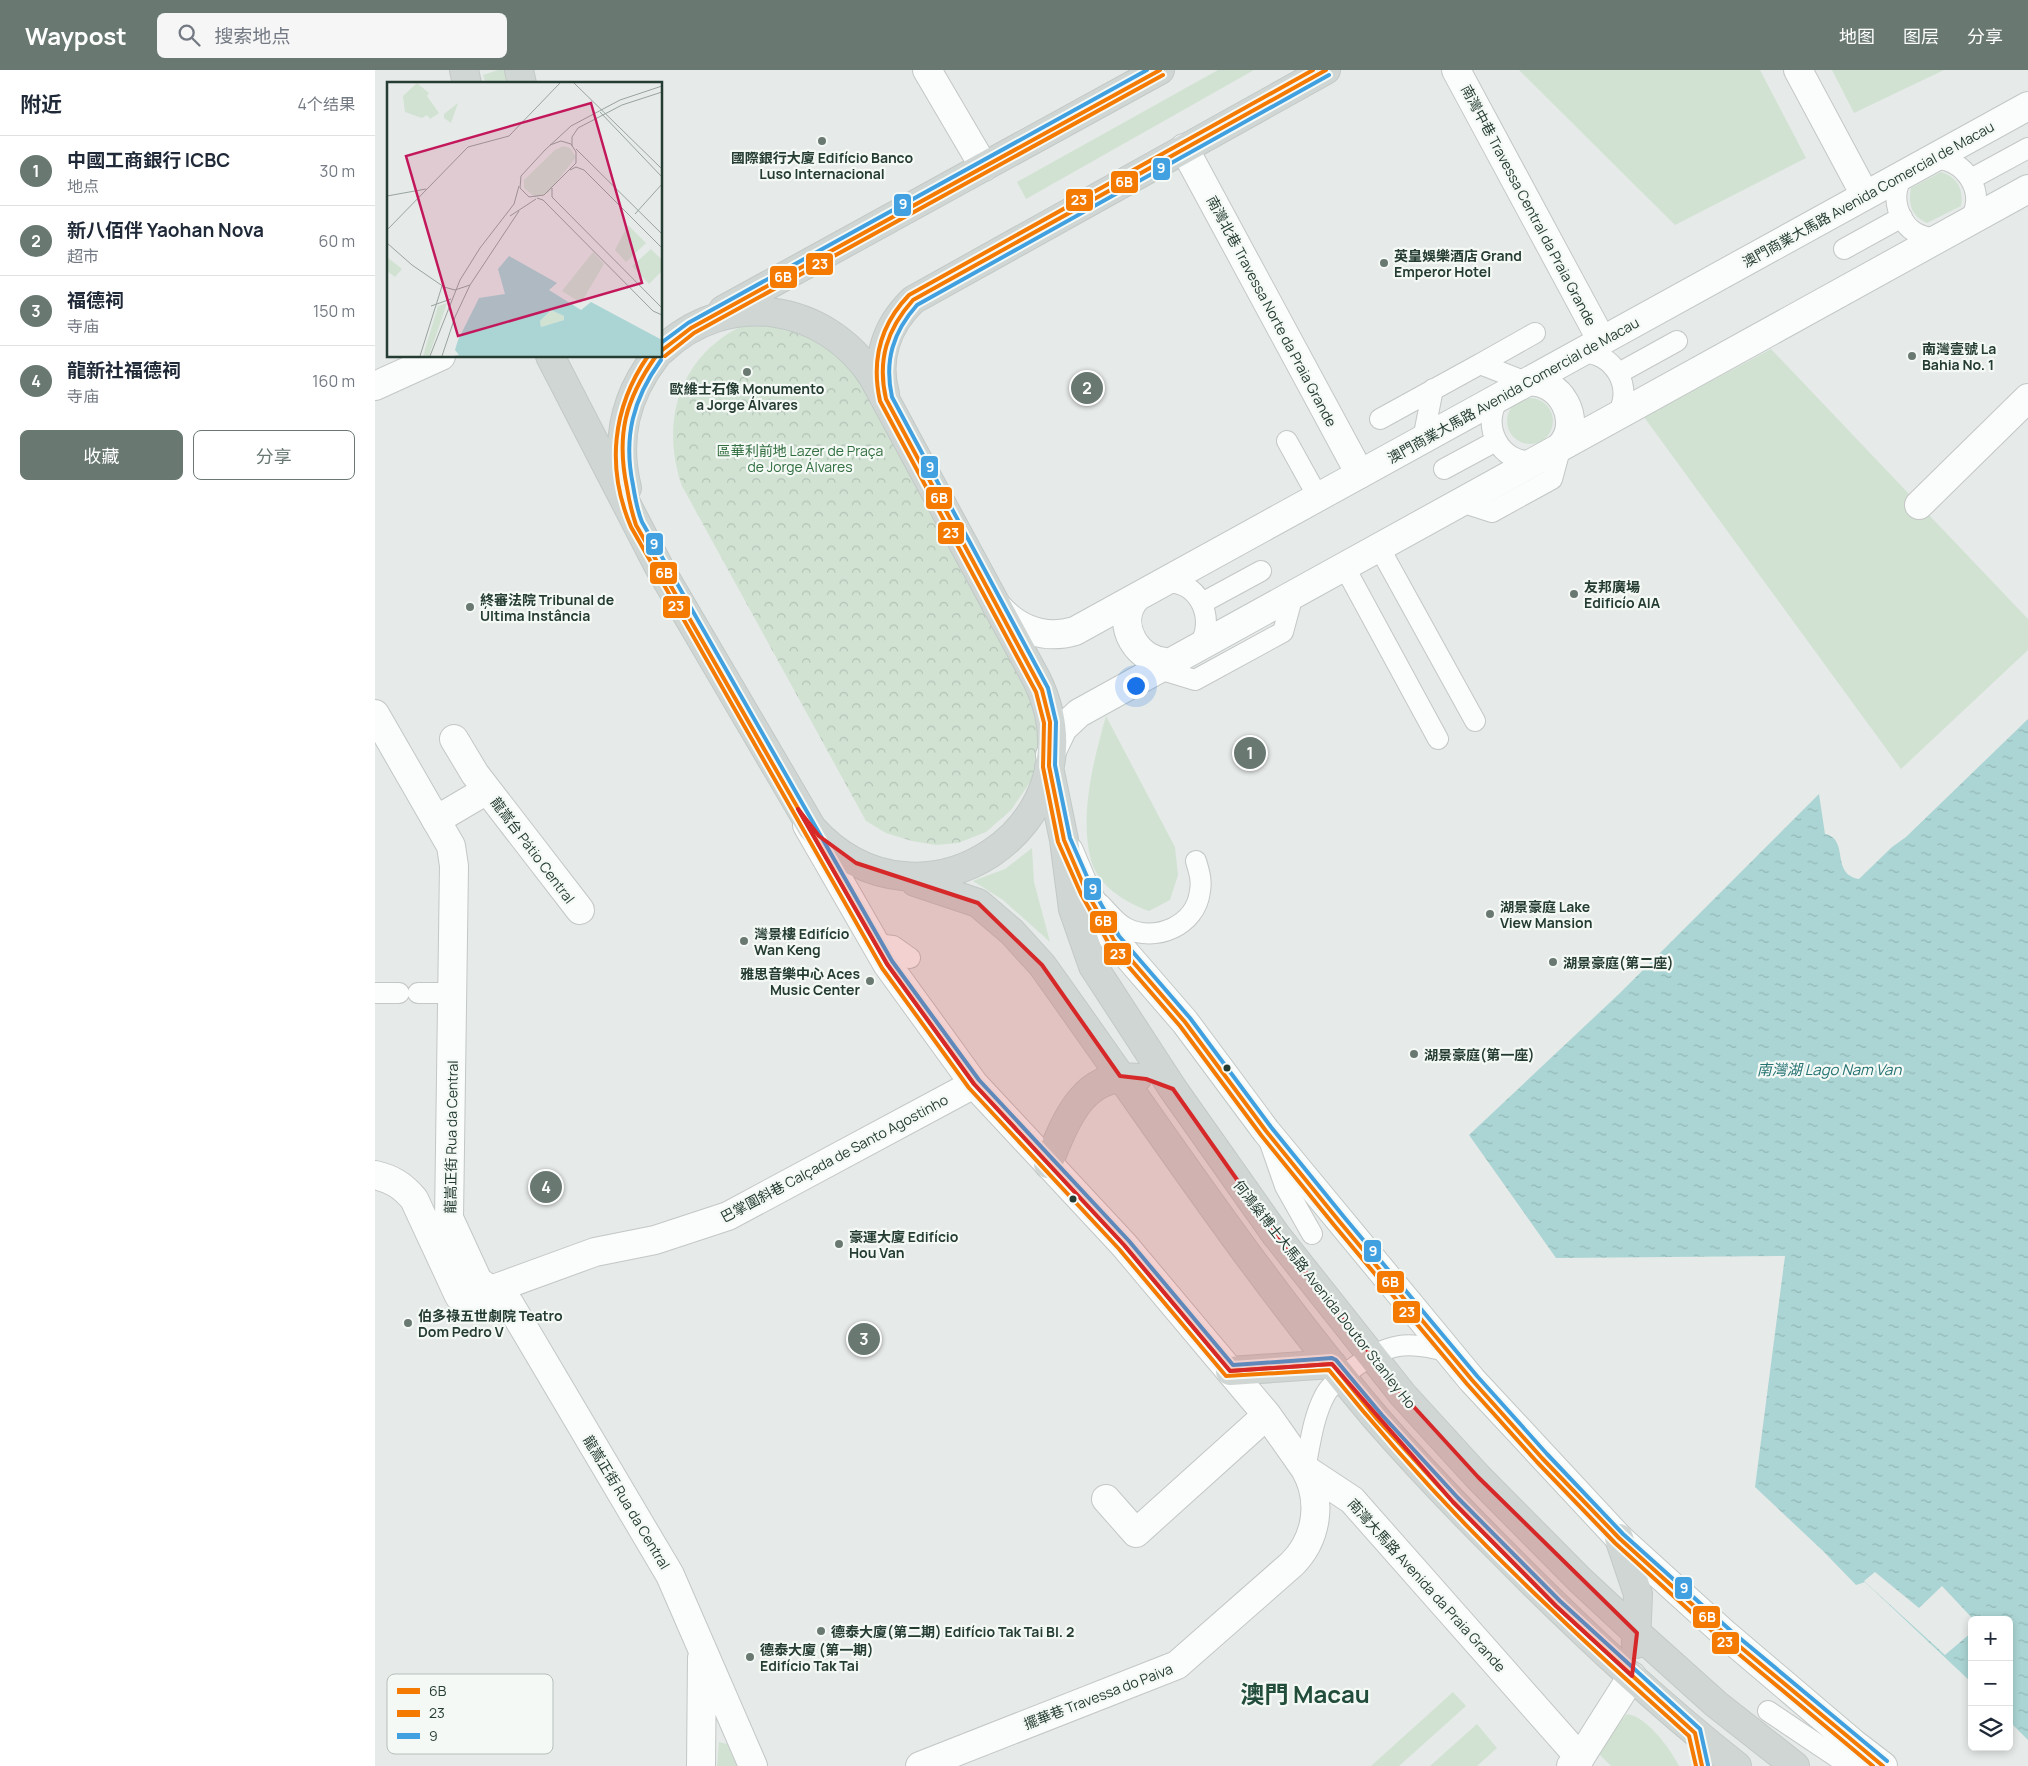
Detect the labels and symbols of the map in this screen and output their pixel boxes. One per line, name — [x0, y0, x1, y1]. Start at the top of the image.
street label: 南灣中巷 Travessa Central da Praia Grande — [1457, 81, 1601, 329]
inset map — [387, 82, 663, 358]
street label: 澳門商業大馬路 Avenida Comercial de Macau — [1739, 117, 1997, 271]
marker: 國際銀行大廈 Edifício Banco Luso Internacional — [816, 135, 828, 147]
place label: 國際銀行大廈 Edifício Banco Luso Internacional — [731, 148, 913, 183]
line badge: 9 — [1152, 157, 1171, 181]
text: 9 — [1157, 158, 1165, 177]
line badge: 6B — [1110, 170, 1139, 194]
text: 6B — [1115, 172, 1133, 191]
line badge: 23 — [1065, 188, 1094, 212]
text: 23 — [1071, 190, 1087, 209]
street label: 南灣北巷 Travessa Norte da Praia Grande — [1203, 192, 1341, 430]
line badge: 9 — [893, 193, 912, 217]
text: 9 — [899, 194, 907, 213]
place label: 英皇娛樂酒店 Grand Emperor Hotel — [1394, 246, 1522, 281]
line badge: 23 — [805, 252, 834, 276]
text: 23 — [812, 254, 828, 273]
marker: 英皇娛樂酒店 Grand Emperor Hotel — [1378, 257, 1390, 269]
line badge: 6B — [769, 265, 798, 289]
text: 6B — [774, 267, 792, 286]
street label: 澳門商業大馬路 Avenida Comercial de Macau — [1384, 313, 1642, 467]
place label: 南灣壹號 La Bahia No. 1 — [1922, 339, 1996, 374]
marker: 南灣壹號 La Bahia No. 1 — [1906, 350, 1918, 362]
marker: 歐維士石像 Monumento a Jorge Álvares — [741, 366, 753, 378]
pin: 2 — [1071, 369, 1103, 407]
place label: 歐維士石像 Monumento a Jorge Álvares — [670, 379, 825, 414]
park label: 區華利前地 Lazer de Praça de Jorge Álvares — [717, 441, 883, 476]
line badge: 9 — [920, 455, 939, 479]
text: 9 — [926, 457, 934, 476]
line badge: 6B — [925, 486, 953, 510]
text: 6B — [930, 488, 948, 507]
line badge: 23 — [937, 521, 965, 545]
text: 23 — [943, 523, 959, 542]
line badge: 9 — [645, 532, 664, 556]
text: 9 — [650, 534, 658, 553]
line badge: 6B — [649, 561, 678, 585]
text: 6B — [655, 563, 673, 582]
place label: 友邦廣場 Edificío AIA — [1584, 577, 1661, 612]
marker: 友邦廣場 Edificío AIA — [1568, 588, 1580, 600]
place label: 終審法院 Tribunal de Última Instância — [480, 590, 614, 625]
line badge: 23 — [662, 595, 691, 619]
text: 23 — [668, 596, 684, 615]
marker: 終審法院 Tribunal de Última Instância — [464, 601, 476, 613]
your location — [1123, 673, 1149, 699]
pin: 1 — [1234, 734, 1266, 772]
street label: 龍嵩台 Pátio Central — [487, 793, 579, 907]
line badge: 9 — [1083, 877, 1102, 901]
text: 9 — [1089, 879, 1097, 898]
place label: 湖景豪庭 Lake View Mansion — [1500, 897, 1593, 932]
marker: 湖景豪庭 Lake View Mansion — [1484, 908, 1496, 920]
line badge: 6B — [1089, 910, 1118, 934]
text: 6B — [1094, 911, 1112, 930]
place label: 灣景樓 Edifício Wan Keng — [754, 924, 850, 959]
marker: 灣景樓 Edifício Wan Keng — [738, 935, 750, 947]
line badge: 23 — [1103, 942, 1132, 966]
text: 23 — [1110, 944, 1126, 963]
place label: 湖景豪庭(第二座) — [1563, 953, 1674, 972]
marker: 湖景豪庭(第二座) — [1547, 956, 1559, 968]
place label: 雅思音樂中心 Aces Music Center — [740, 964, 860, 999]
marker: 雅思音樂中心 Aces Music Center — [864, 975, 876, 987]
place label: 湖景豪庭(第一座) — [1424, 1045, 1535, 1064]
marker: 湖景豪庭(第一座) — [1408, 1048, 1420, 1060]
water label: 南灣湖 Lago Nam Van — [1757, 1059, 1902, 1080]
street label: 龍嵩正街 Rua da Central — [440, 1060, 462, 1214]
unlabelled marker — [1222, 1063, 1232, 1073]
street label: 巴掌圍斜巷 Calçada de Santo Agostinho — [717, 1090, 951, 1226]
pin: 4 — [530, 1168, 562, 1206]
street label: 何鴻燊博士大馬路 Avenida Doutor Stanley Ho — [1230, 1176, 1420, 1412]
unlabelled marker — [1068, 1194, 1078, 1204]
place label: 豪運大廈 Edifício Hou Van — [849, 1227, 959, 1262]
marker: 豪運大廈 Edifício Hou Van — [833, 1238, 845, 1250]
line badge: 9 — [1363, 1239, 1382, 1263]
text: 9 — [1369, 1241, 1377, 1260]
line badge: 6B — [1376, 1270, 1405, 1294]
text: 6B — [1381, 1272, 1399, 1291]
line badge: 23 — [1392, 1300, 1421, 1324]
text: 23 — [1399, 1302, 1415, 1321]
place label: 伯多祿五世劇院 Teatro Dom Pedro V — [418, 1306, 563, 1341]
marker: 伯多祿五世劇院 Teatro Dom Pedro V — [402, 1317, 414, 1329]
pin: 3 — [848, 1320, 880, 1358]
street label: 龍嵩正街 Rua da Central — [579, 1431, 675, 1573]
street label: 南灣大馬路 Avenida da Praia Grande — [1344, 1494, 1510, 1676]
line badge: 9 — [1674, 1576, 1693, 1600]
text: 9 — [1680, 1578, 1688, 1597]
line badge: 6B — [1692, 1605, 1721, 1629]
text: 6B — [1698, 1607, 1716, 1626]
place label: 德泰大廈(第二期) Edifício Tak Tai Bl. 2 — [831, 1622, 1074, 1641]
marker: 德泰大廈(第二期) Edifício Tak Tai Bl. 2 — [815, 1625, 827, 1637]
line badge: 23 — [1711, 1631, 1740, 1655]
text: 23 — [1717, 1632, 1733, 1651]
place label: 德泰大廈 (第一期) Edifício Tak Tai — [760, 1640, 873, 1675]
marker: 德泰大廈 (第一期) Edifício Tak Tai — [744, 1651, 756, 1663]
street label: 擺華巷 Travessa do Paiva — [1021, 1659, 1175, 1733]
legend — [387, 1674, 553, 1754]
district label: 澳門 Macau — [1240, 1677, 1370, 1710]
text: 6B — [429, 1681, 447, 1700]
text: 23 — [429, 1703, 445, 1722]
text: 9 — [429, 1726, 438, 1745]

